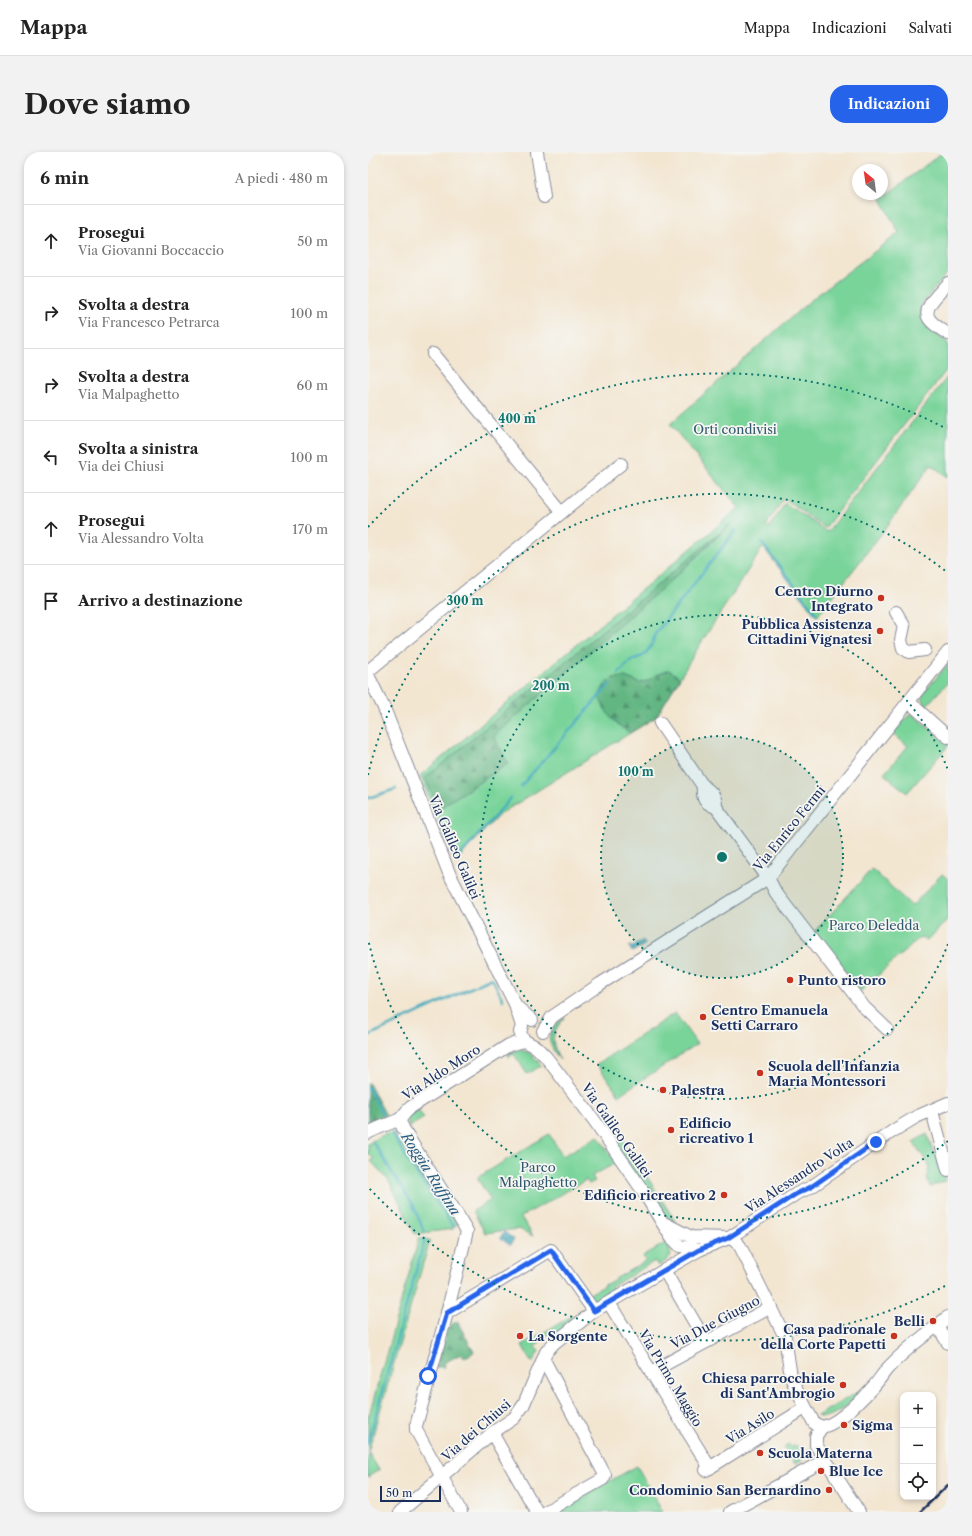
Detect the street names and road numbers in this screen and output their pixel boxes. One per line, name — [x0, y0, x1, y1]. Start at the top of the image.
street label: Via Enrico Fermi — [749, 782, 828, 875]
street label: Via Galileo Galilei — [425, 792, 484, 901]
street label: Via Aldo Moro — [398, 1041, 483, 1104]
street label: Via Galileo Galilei — [578, 1079, 656, 1180]
street label: Via Alessandro Volta — [741, 1134, 856, 1217]
street label: Via Due Giugno — [667, 1292, 762, 1353]
street label: Via Primo Maggio — [635, 1326, 706, 1430]
street label: Via dei Chiusi — [438, 1396, 514, 1465]
street label: Via Asilo — [722, 1405, 777, 1448]

